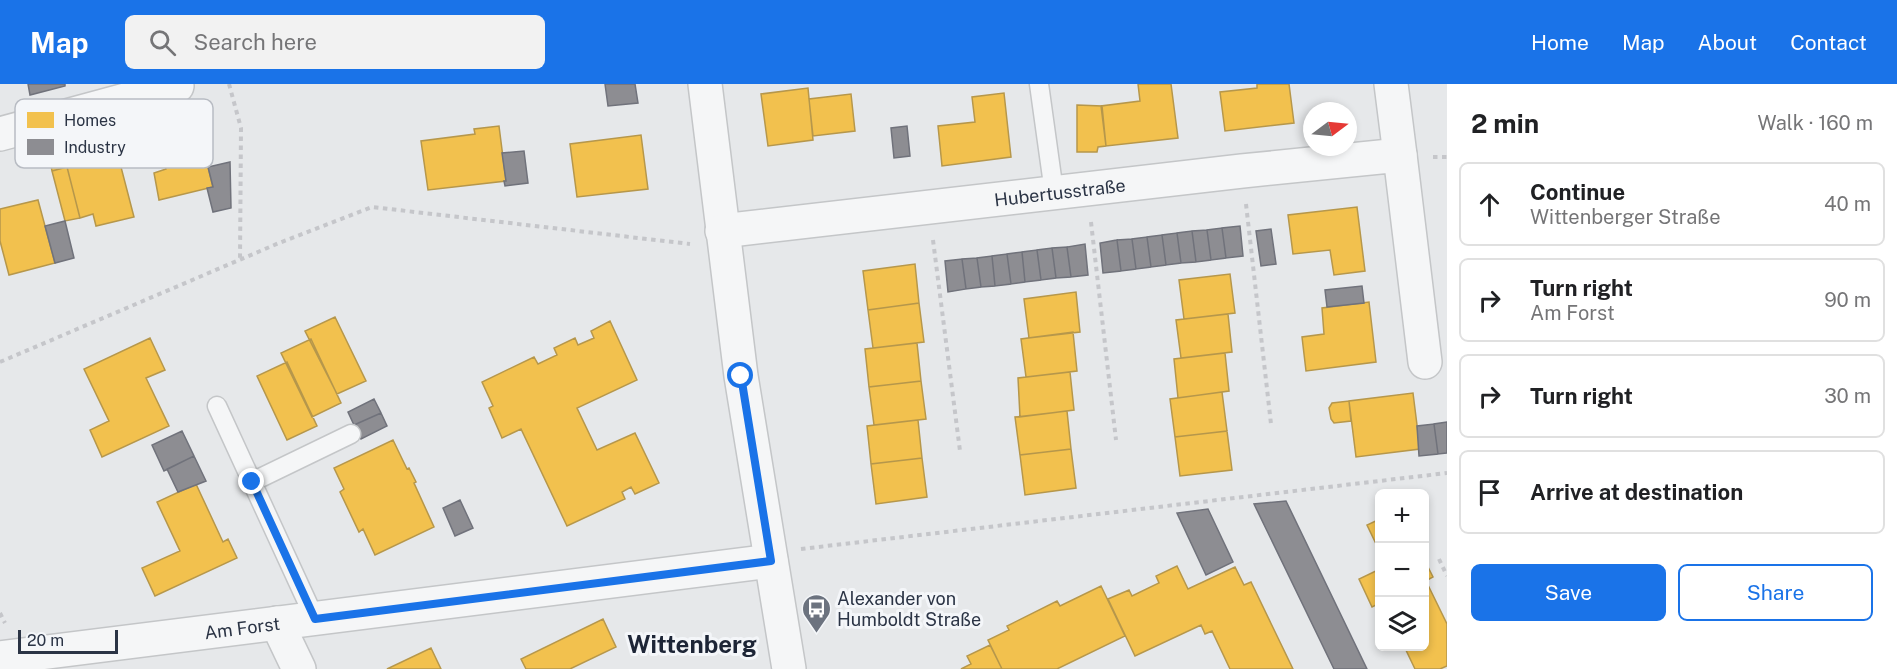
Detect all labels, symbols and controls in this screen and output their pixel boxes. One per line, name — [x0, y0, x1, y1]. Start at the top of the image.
search box — [125, 15, 545, 69]
text: Map — [30, 26, 89, 59]
icon: search — [146, 26, 179, 59]
text: Search here — [194, 29, 317, 55]
text: Home — [1531, 30, 1589, 55]
text: Map — [1622, 30, 1665, 55]
text: About — [1698, 30, 1757, 55]
text: Contact — [1790, 30, 1867, 55]
legend — [15, 99, 213, 168]
north arrow — [1303, 102, 1357, 156]
text: 2 min — [1471, 108, 1539, 139]
text: Homes — [64, 111, 116, 130]
text: Walk · 160 m — [1758, 111, 1873, 135]
text: Industry — [64, 138, 126, 157]
street label: Hubertusstraße — [993, 174, 1127, 210]
text: Continue — [1530, 179, 1625, 205]
icon: ahead — [1473, 188, 1506, 221]
text: 40 m — [1824, 192, 1871, 216]
text: Wittenberger Straße — [1530, 205, 1721, 229]
text: Turn right — [1530, 275, 1633, 301]
icon: right — [1473, 284, 1506, 317]
text: 90 m — [1824, 288, 1871, 312]
text: Am Forst — [1530, 301, 1615, 325]
route start — [727, 362, 753, 388]
icon: right — [1473, 380, 1506, 413]
text: Turn right — [1530, 383, 1633, 409]
text: 30 m — [1824, 384, 1871, 408]
route end — [238, 468, 264, 494]
icon: arrive — [1473, 476, 1506, 509]
text: Arrive at destination — [1530, 479, 1743, 505]
map controls — [1375, 489, 1429, 651]
button: + — [1375, 489, 1429, 543]
button: − — [1375, 543, 1429, 597]
button: Save — [1471, 564, 1666, 621]
button: Share — [1678, 564, 1873, 621]
place label: Alexander von Humboldt Straße — [837, 588, 981, 630]
bus stop icon: Alexander von Humboldt Straße — [800, 592, 832, 634]
button: layers — [1375, 597, 1429, 651]
street label: Am Forst — [203, 612, 281, 643]
scale bar — [18, 627, 118, 654]
district label: Wittenberg — [627, 630, 757, 658]
text: 20 m — [27, 631, 64, 650]

